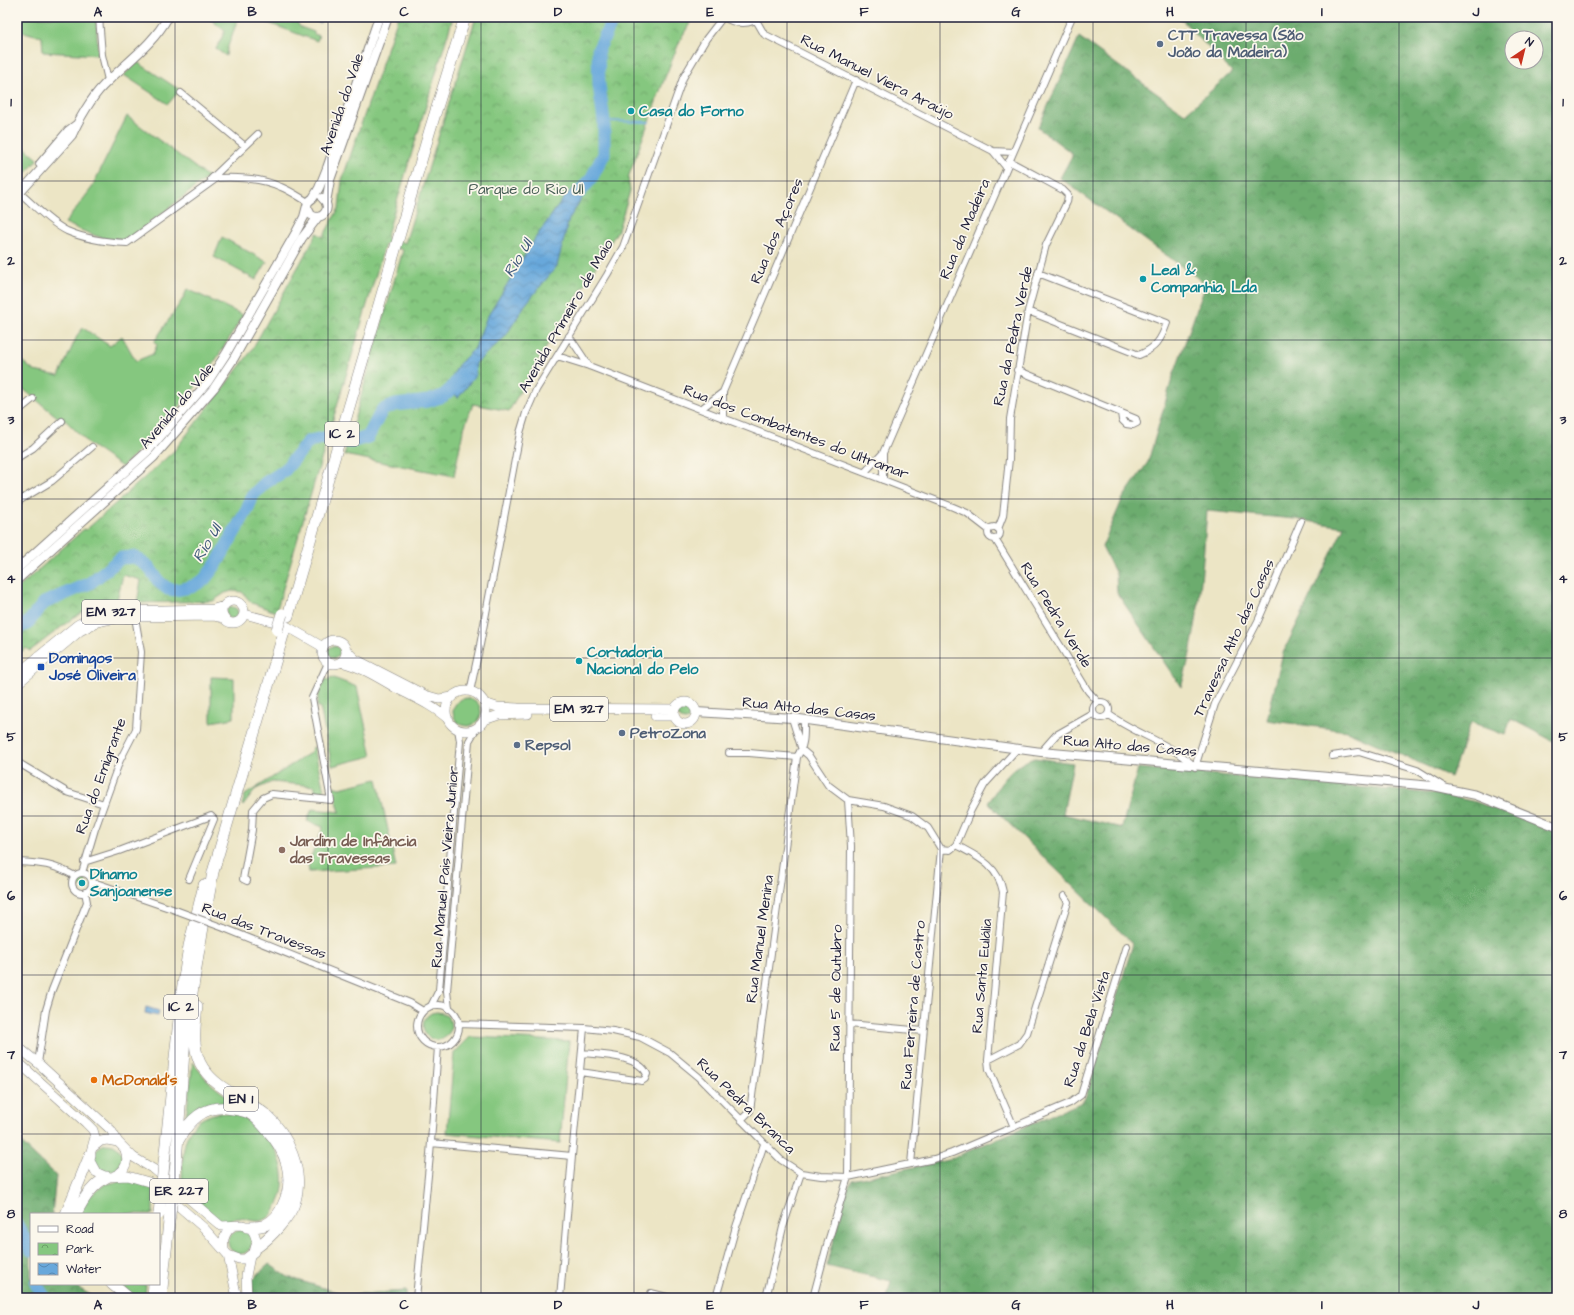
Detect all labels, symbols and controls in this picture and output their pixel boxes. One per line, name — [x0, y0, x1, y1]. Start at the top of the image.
text: A — [94, 3, 103, 21]
text: B — [247, 3, 257, 21]
text: C — [399, 3, 409, 21]
text: D — [554, 3, 563, 21]
text: E — [706, 3, 714, 21]
text: F — [859, 3, 869, 21]
text: G — [1011, 3, 1021, 21]
text: H — [1166, 3, 1174, 21]
text: I — [1321, 3, 1323, 21]
text: J — [1472, 3, 1480, 21]
place label: CTT Travessa (São João da Madeira) — [1167, 25, 1304, 63]
street label: Rua Manuel Viera Araújo — [797, 29, 958, 125]
north arrow — [1504, 30, 1544, 70]
text: N — [1522, 34, 1537, 50]
marker: CTT Travessa (São João da Madeira) — [1155, 39, 1165, 49]
street label: Avenida do Vale — [315, 50, 369, 158]
text: 1 — [10, 93, 12, 111]
text: 1 — [1562, 93, 1564, 111]
place label: Casa do Forno — [639, 101, 744, 122]
marker: Casa do Forno — [626, 106, 636, 116]
street label: Rua dos Açores — [745, 174, 809, 287]
street label: Rua da Madeira — [934, 175, 996, 282]
park label: Parque do Rio Ul — [468, 179, 584, 200]
water label: Rio Ul — [498, 233, 539, 281]
street label: Avenida Primeiro de Maio — [513, 235, 619, 397]
text: 2 — [6, 252, 15, 270]
text: 2 — [1558, 252, 1567, 270]
place label: Leal & Companhia, Lda — [1151, 260, 1257, 298]
street label: Rua da Pedra Verde — [988, 264, 1038, 408]
marker: Leal & Companhia, Lda — [1138, 274, 1148, 284]
street label: Avenida do Vale — [135, 359, 219, 453]
street label: Rua dos Combatentes do Ultramar — [680, 379, 912, 485]
text: 3 — [7, 411, 15, 429]
text: 3 — [1559, 411, 1567, 429]
road number: IC 2 — [325, 422, 359, 446]
water label: Rio Ul — [187, 518, 228, 566]
street label: Travessa Alto das Casas — [1188, 555, 1280, 720]
street label: Rua Pedra Verde — [1015, 558, 1097, 672]
text: 4 — [7, 570, 16, 588]
text: 4 — [1559, 570, 1568, 588]
road number: EM 327 — [82, 600, 140, 624]
place label: Cortadoria Nacional do Pelo — [587, 642, 699, 680]
place label: Domingos José Oliveira — [48, 648, 136, 686]
marker: Cortadoria Nacional do Pelo — [574, 656, 584, 666]
marker: Domingos José Oliveira — [36, 662, 46, 672]
street label: Rua Alto das Casas — [741, 692, 877, 727]
road number: EM 327 — [550, 697, 608, 721]
street label: Rua do Emigrante — [70, 715, 133, 837]
place label: PetroZona — [630, 723, 706, 744]
text: 5 — [6, 728, 16, 746]
marker: PetroZona — [617, 728, 627, 738]
text: 5 — [1558, 728, 1568, 746]
street label: Rua Alto das Casas — [1062, 730, 1198, 762]
place label: Repsol — [525, 735, 571, 756]
marker: Repsol — [512, 740, 522, 750]
street label: Rua Manuel Pais Vieira Junior — [426, 765, 464, 969]
place label: Jardim de Infância das Travessas — [289, 831, 417, 869]
marker: Jardim de Infância das Travessas — [277, 845, 287, 855]
place label: Dínamo Sanjoanense — [89, 864, 172, 902]
street label: Rua Manuel Menina — [741, 873, 779, 1004]
marker: Dínamo Sanjoanense — [77, 878, 87, 888]
text: 6 — [7, 887, 16, 905]
text: 6 — [1559, 887, 1568, 905]
street label: Rua das Travessas — [199, 898, 330, 965]
street label: Rua Santa Eulália — [967, 917, 998, 1034]
street label: Rua Ferreira de Castro — [895, 919, 931, 1090]
street label: Rua 5 de Outubro — [824, 924, 848, 1052]
street label: Rua da Bela Vista — [1058, 968, 1116, 1090]
road number: IC 2 — [164, 995, 198, 1019]
text: 7 — [6, 1046, 16, 1064]
text: 7 — [1558, 1046, 1568, 1064]
street label: Rua Pedra Branca — [692, 1053, 800, 1159]
place label: McDonald's — [102, 1070, 178, 1091]
marker: McDonald's — [89, 1075, 99, 1085]
road number: EN 1 — [224, 1087, 258, 1111]
road number: ER 227 — [150, 1179, 208, 1203]
text: 8 — [7, 1205, 16, 1223]
text: 8 — [1559, 1205, 1568, 1223]
legend — [30, 1213, 160, 1285]
text: Road — [66, 1221, 94, 1238]
text: Park — [66, 1241, 94, 1258]
text: Water — [66, 1261, 102, 1278]
text: A — [94, 1296, 103, 1314]
text: B — [247, 1296, 257, 1314]
text: C — [399, 1296, 409, 1314]
text: D — [554, 1296, 563, 1314]
text: E — [706, 1296, 714, 1314]
text: F — [859, 1296, 869, 1314]
text: G — [1011, 1296, 1021, 1314]
text: H — [1166, 1296, 1174, 1314]
text: I — [1321, 1296, 1323, 1314]
text: J — [1472, 1296, 1480, 1314]

